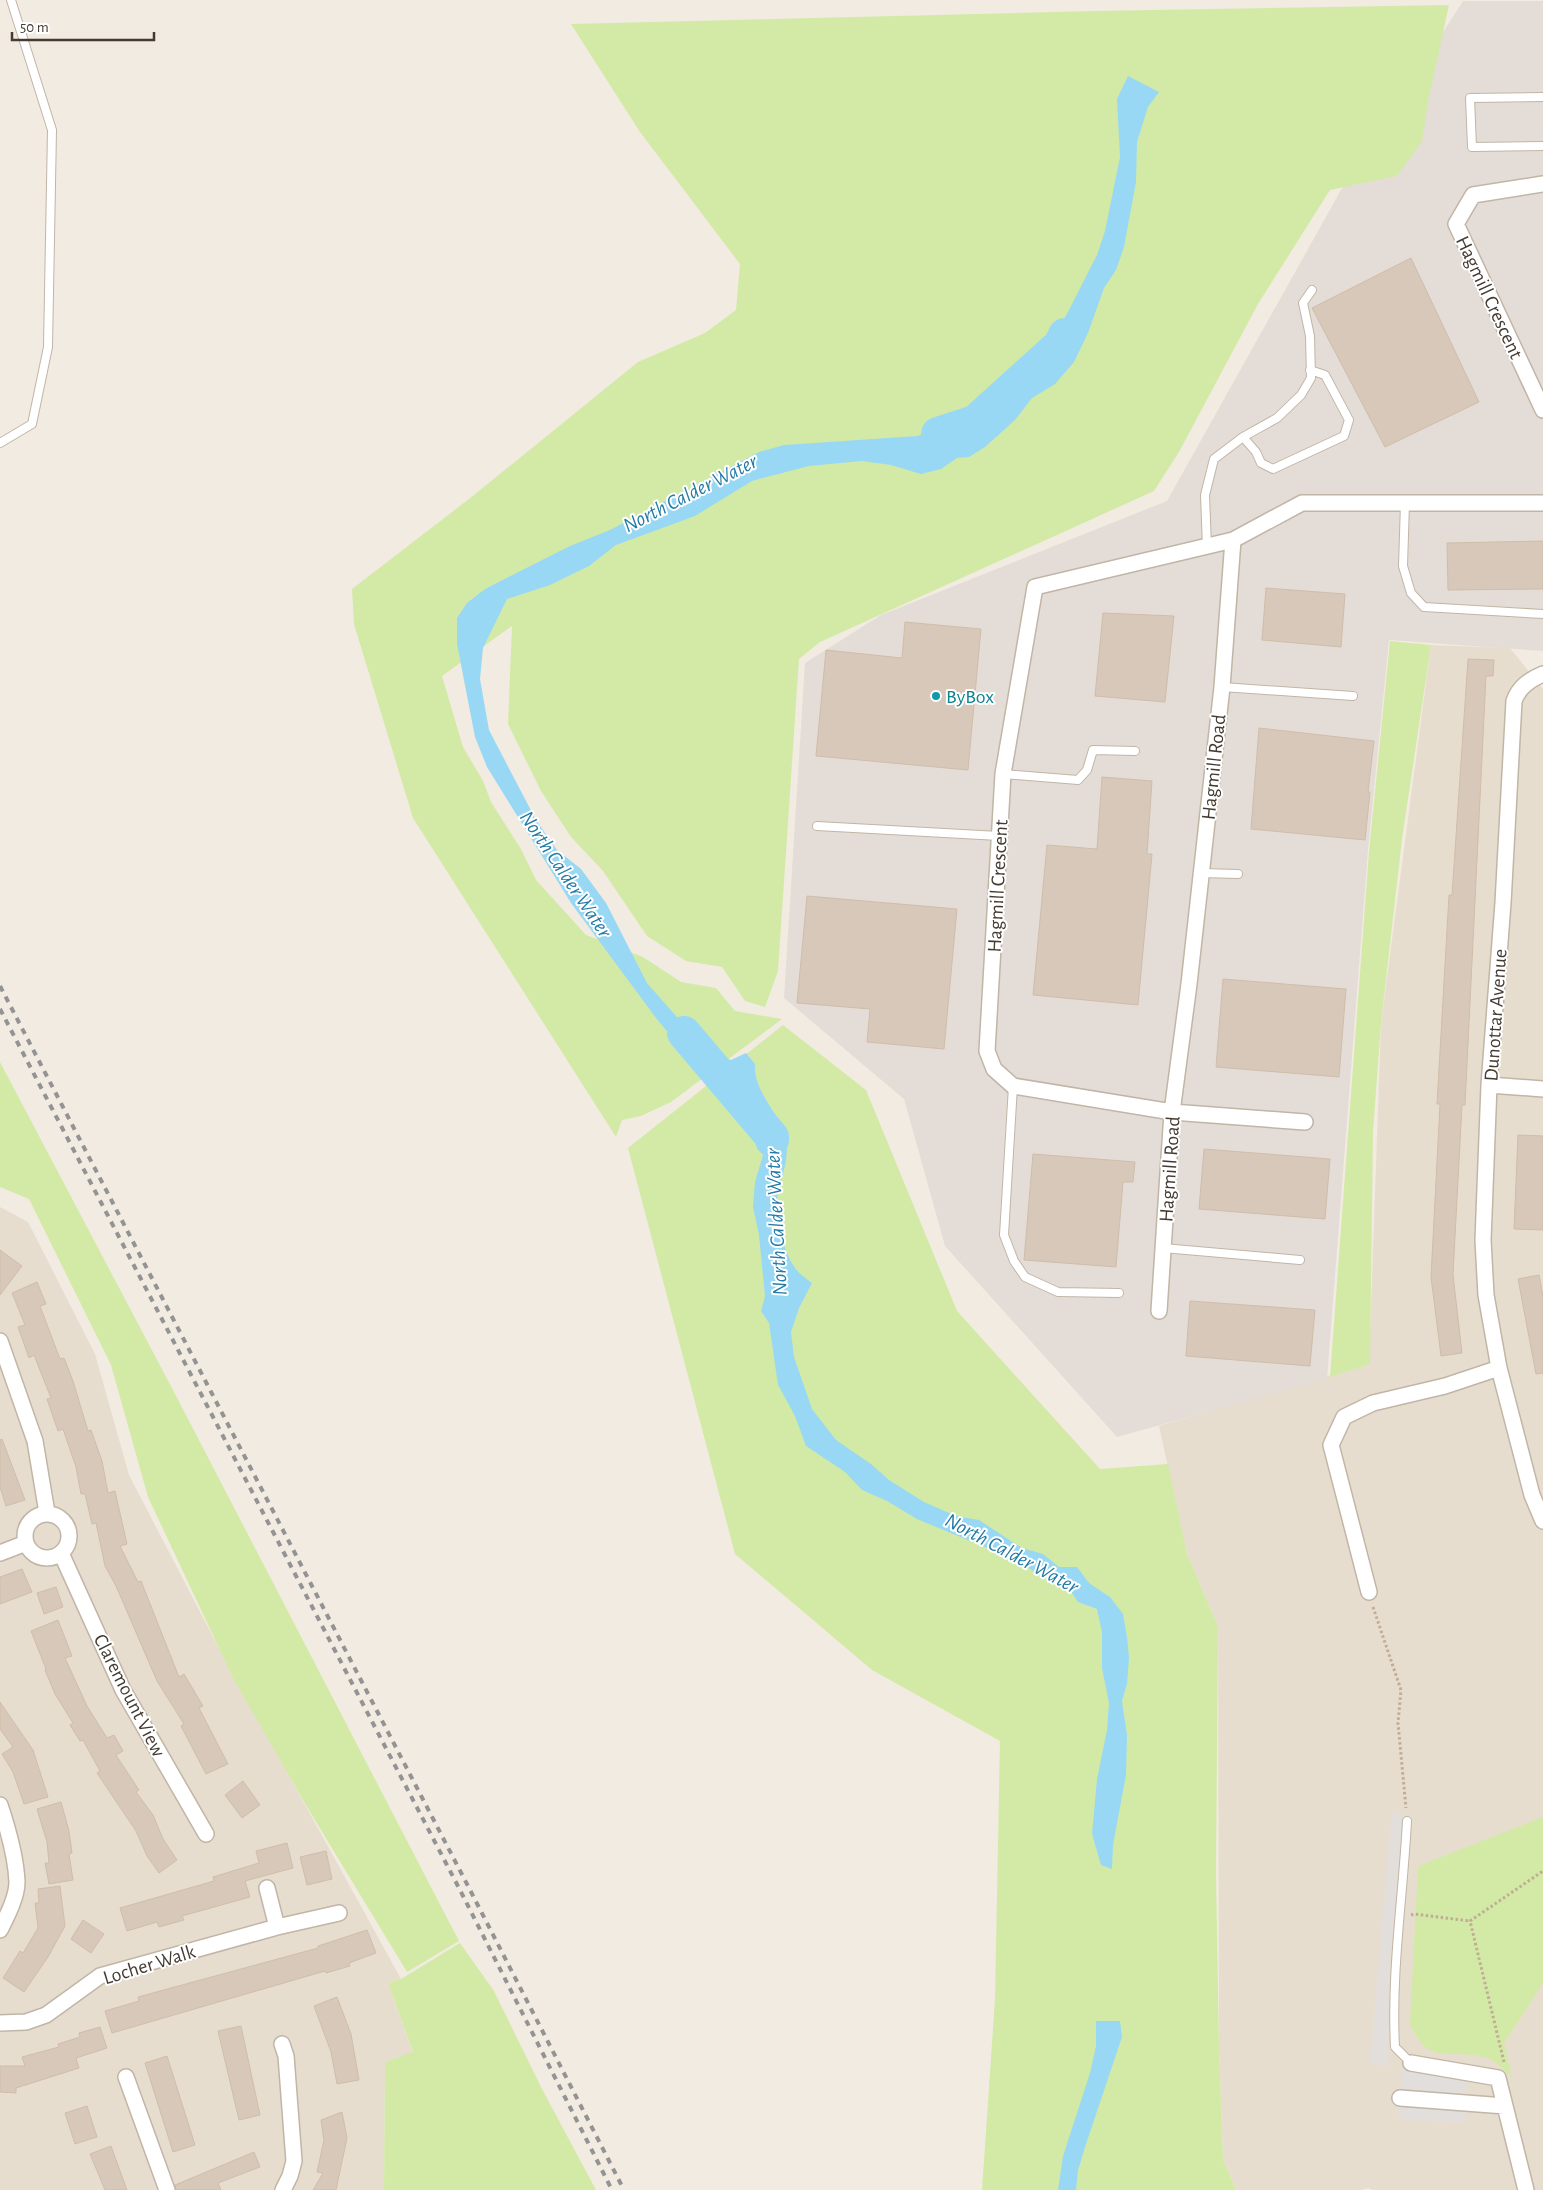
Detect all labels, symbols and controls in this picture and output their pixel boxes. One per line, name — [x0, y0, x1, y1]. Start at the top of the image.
scale bar — [12, 10, 155, 42]
text: 50 m — [20, 20, 49, 35]
street label: Hagmill Crescent — [1452, 233, 1527, 362]
water label: North Calder Water — [620, 450, 762, 536]
place label: ByBox — [946, 687, 994, 707]
marker: ByBox — [930, 690, 942, 702]
street label: Hagmill Road — [1199, 713, 1229, 821]
water label: North Calder Water — [516, 807, 616, 942]
street label: Hagmill Crescent — [985, 819, 1011, 953]
street label: Dunottar Avenue — [1481, 948, 1511, 1082]
street label: Hagmill Road — [1156, 1115, 1184, 1223]
water label: North Calder Water — [762, 1147, 791, 1296]
water label: North Calder Water — [942, 1510, 1083, 1598]
street label: Claremount View — [90, 1631, 169, 1760]
street label: Locher Walk — [101, 1942, 198, 1988]

